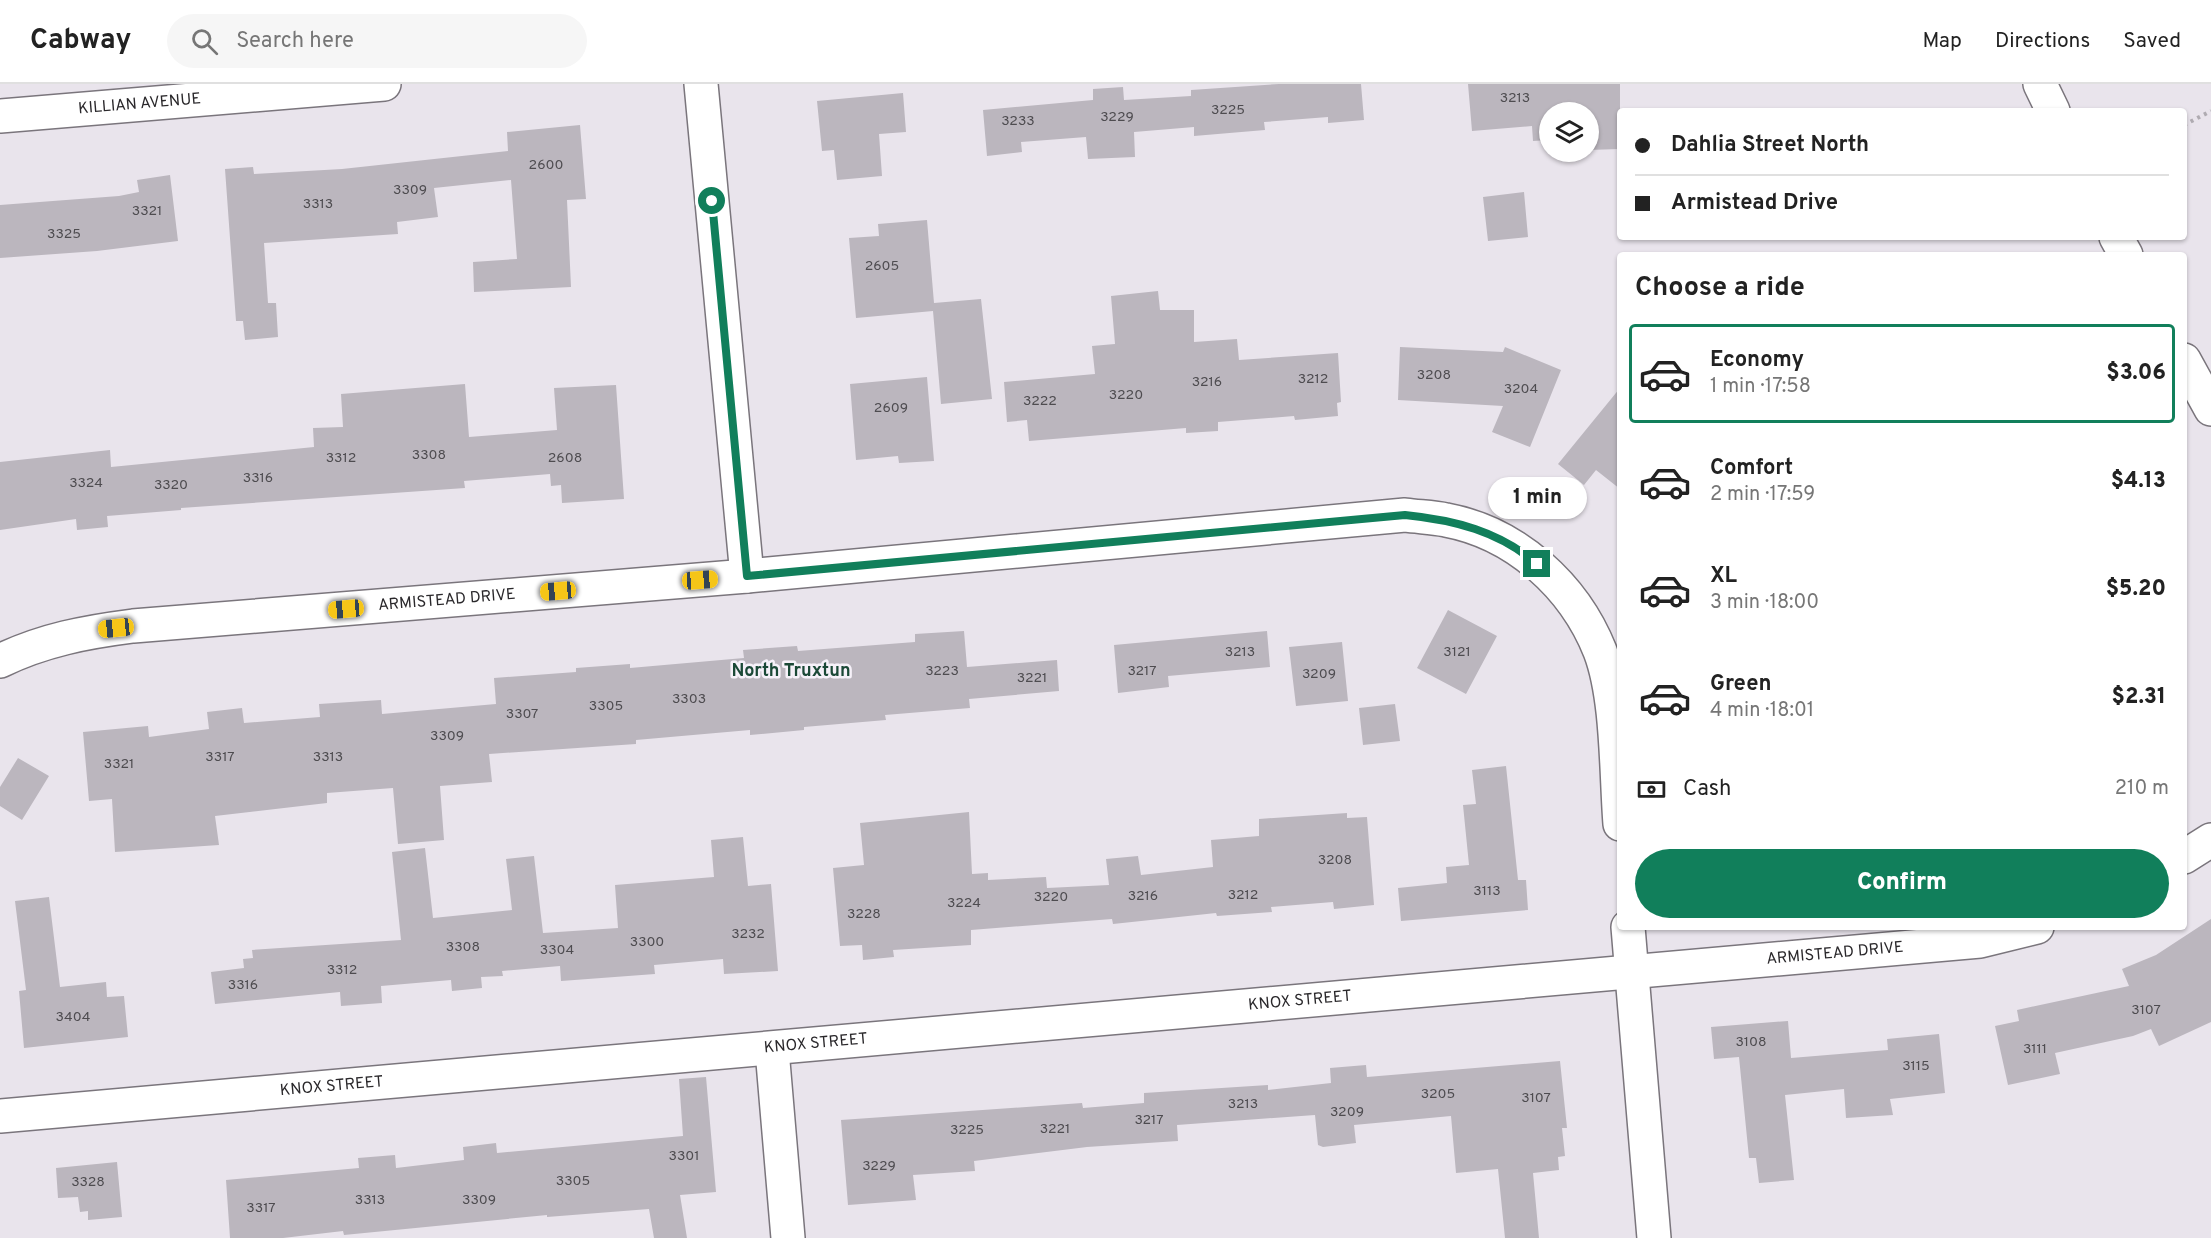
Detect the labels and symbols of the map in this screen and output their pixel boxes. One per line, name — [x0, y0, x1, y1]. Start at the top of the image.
street label: KILLIAN AVENUE — [77, 89, 202, 119]
house number: 3213 — [1500, 90, 1530, 107]
house number: 3225 — [1211, 102, 1245, 119]
house number: 3229 — [1100, 109, 1134, 126]
house number: 3233 — [1001, 113, 1035, 130]
house number: 2600 — [529, 157, 563, 174]
house number: 3309 — [393, 182, 427, 199]
route start — [698, 187, 725, 214]
house number: 3313 — [303, 196, 333, 213]
house number: 3321 — [132, 203, 162, 220]
house number: 3325 — [47, 226, 81, 243]
house number: 2605 — [865, 258, 899, 275]
house number: 3208 — [1417, 367, 1451, 384]
house number: 3212 — [1298, 371, 1328, 388]
house number: 3216 — [1192, 374, 1222, 391]
house number: 3204 — [1504, 381, 1538, 398]
house number: 3220 — [1109, 387, 1143, 404]
house number: 3222 — [1023, 393, 1057, 410]
house number: 2609 — [874, 400, 908, 417]
house number: 3308 — [412, 447, 446, 464]
house number: 3312 — [326, 450, 356, 467]
house number: 2608 — [548, 450, 582, 467]
house number: 3316 — [243, 470, 273, 487]
house number: 3324 — [69, 475, 103, 492]
house number: 3320 — [154, 477, 188, 494]
callout: 1 min — [1488, 477, 1586, 519]
route end — [1523, 550, 1550, 577]
car — [681, 570, 719, 590]
car — [539, 580, 577, 602]
street label: ARMISTEAD DRIVE — [377, 585, 516, 616]
car — [327, 598, 365, 620]
car — [97, 617, 135, 639]
house number: 3213 — [1225, 644, 1255, 661]
house number: 3121 — [1443, 644, 1471, 661]
district label: North Truxtun — [731, 660, 851, 683]
house number: 3223 — [925, 663, 959, 680]
house number: 3217 — [1127, 663, 1157, 680]
house number: 3209 — [1302, 666, 1336, 683]
house number: 3221 — [1017, 670, 1047, 687]
house number: 3303 — [672, 691, 706, 708]
house number: 3305 — [589, 698, 623, 715]
house number: 3307 — [506, 706, 538, 723]
house number: 3309 — [430, 728, 464, 745]
house number: 3317 — [205, 749, 235, 766]
house number: 3313 — [313, 749, 343, 766]
house number: 3321 — [104, 756, 134, 773]
house number: 3208 — [1318, 852, 1352, 869]
house number: 3113 — [1473, 883, 1501, 900]
house number: 3212 — [1228, 887, 1258, 904]
house number: 3216 — [1128, 888, 1158, 905]
house number: 3220 — [1034, 889, 1068, 906]
house number: 3224 — [947, 895, 981, 912]
house number: 3228 — [847, 906, 881, 923]
house number: 3232 — [731, 926, 765, 943]
house number: 3300 — [630, 934, 664, 951]
street label: ARMISTEAD DRIVE — [1765, 938, 1904, 970]
house number: 3308 — [446, 939, 480, 956]
house number: 3304 — [540, 942, 574, 959]
house number: 3312 — [327, 962, 357, 979]
house number: 3316 — [228, 977, 258, 994]
street label: KNOX STREET — [1247, 987, 1353, 1016]
house number: 3107 — [2131, 1002, 2161, 1019]
house number: 3404 — [56, 1009, 90, 1026]
street label: KNOX STREET — [763, 1029, 869, 1058]
house number: 3108 — [1735, 1034, 1767, 1051]
house number: 3111 — [2023, 1041, 2047, 1058]
house number: 3115 — [1902, 1058, 1930, 1075]
street label: KNOX STREET — [279, 1072, 384, 1101]
house number: 3205 — [1421, 1086, 1455, 1103]
house number: 3107 — [1521, 1090, 1551, 1107]
house number: 3213 — [1228, 1096, 1258, 1113]
house number: 3209 — [1330, 1104, 1364, 1121]
house number: 3217 — [1134, 1112, 1164, 1129]
house number: 3221 — [1040, 1121, 1070, 1138]
house number: 3225 — [950, 1122, 984, 1139]
house number: 3301 — [669, 1148, 699, 1165]
house number: 3229 — [862, 1158, 896, 1175]
house number: 3305 — [556, 1173, 590, 1190]
house number: 3328 — [71, 1174, 105, 1191]
house number: 3313 — [355, 1192, 385, 1209]
house number: 3309 — [462, 1192, 496, 1209]
house number: 3317 — [246, 1200, 276, 1217]

